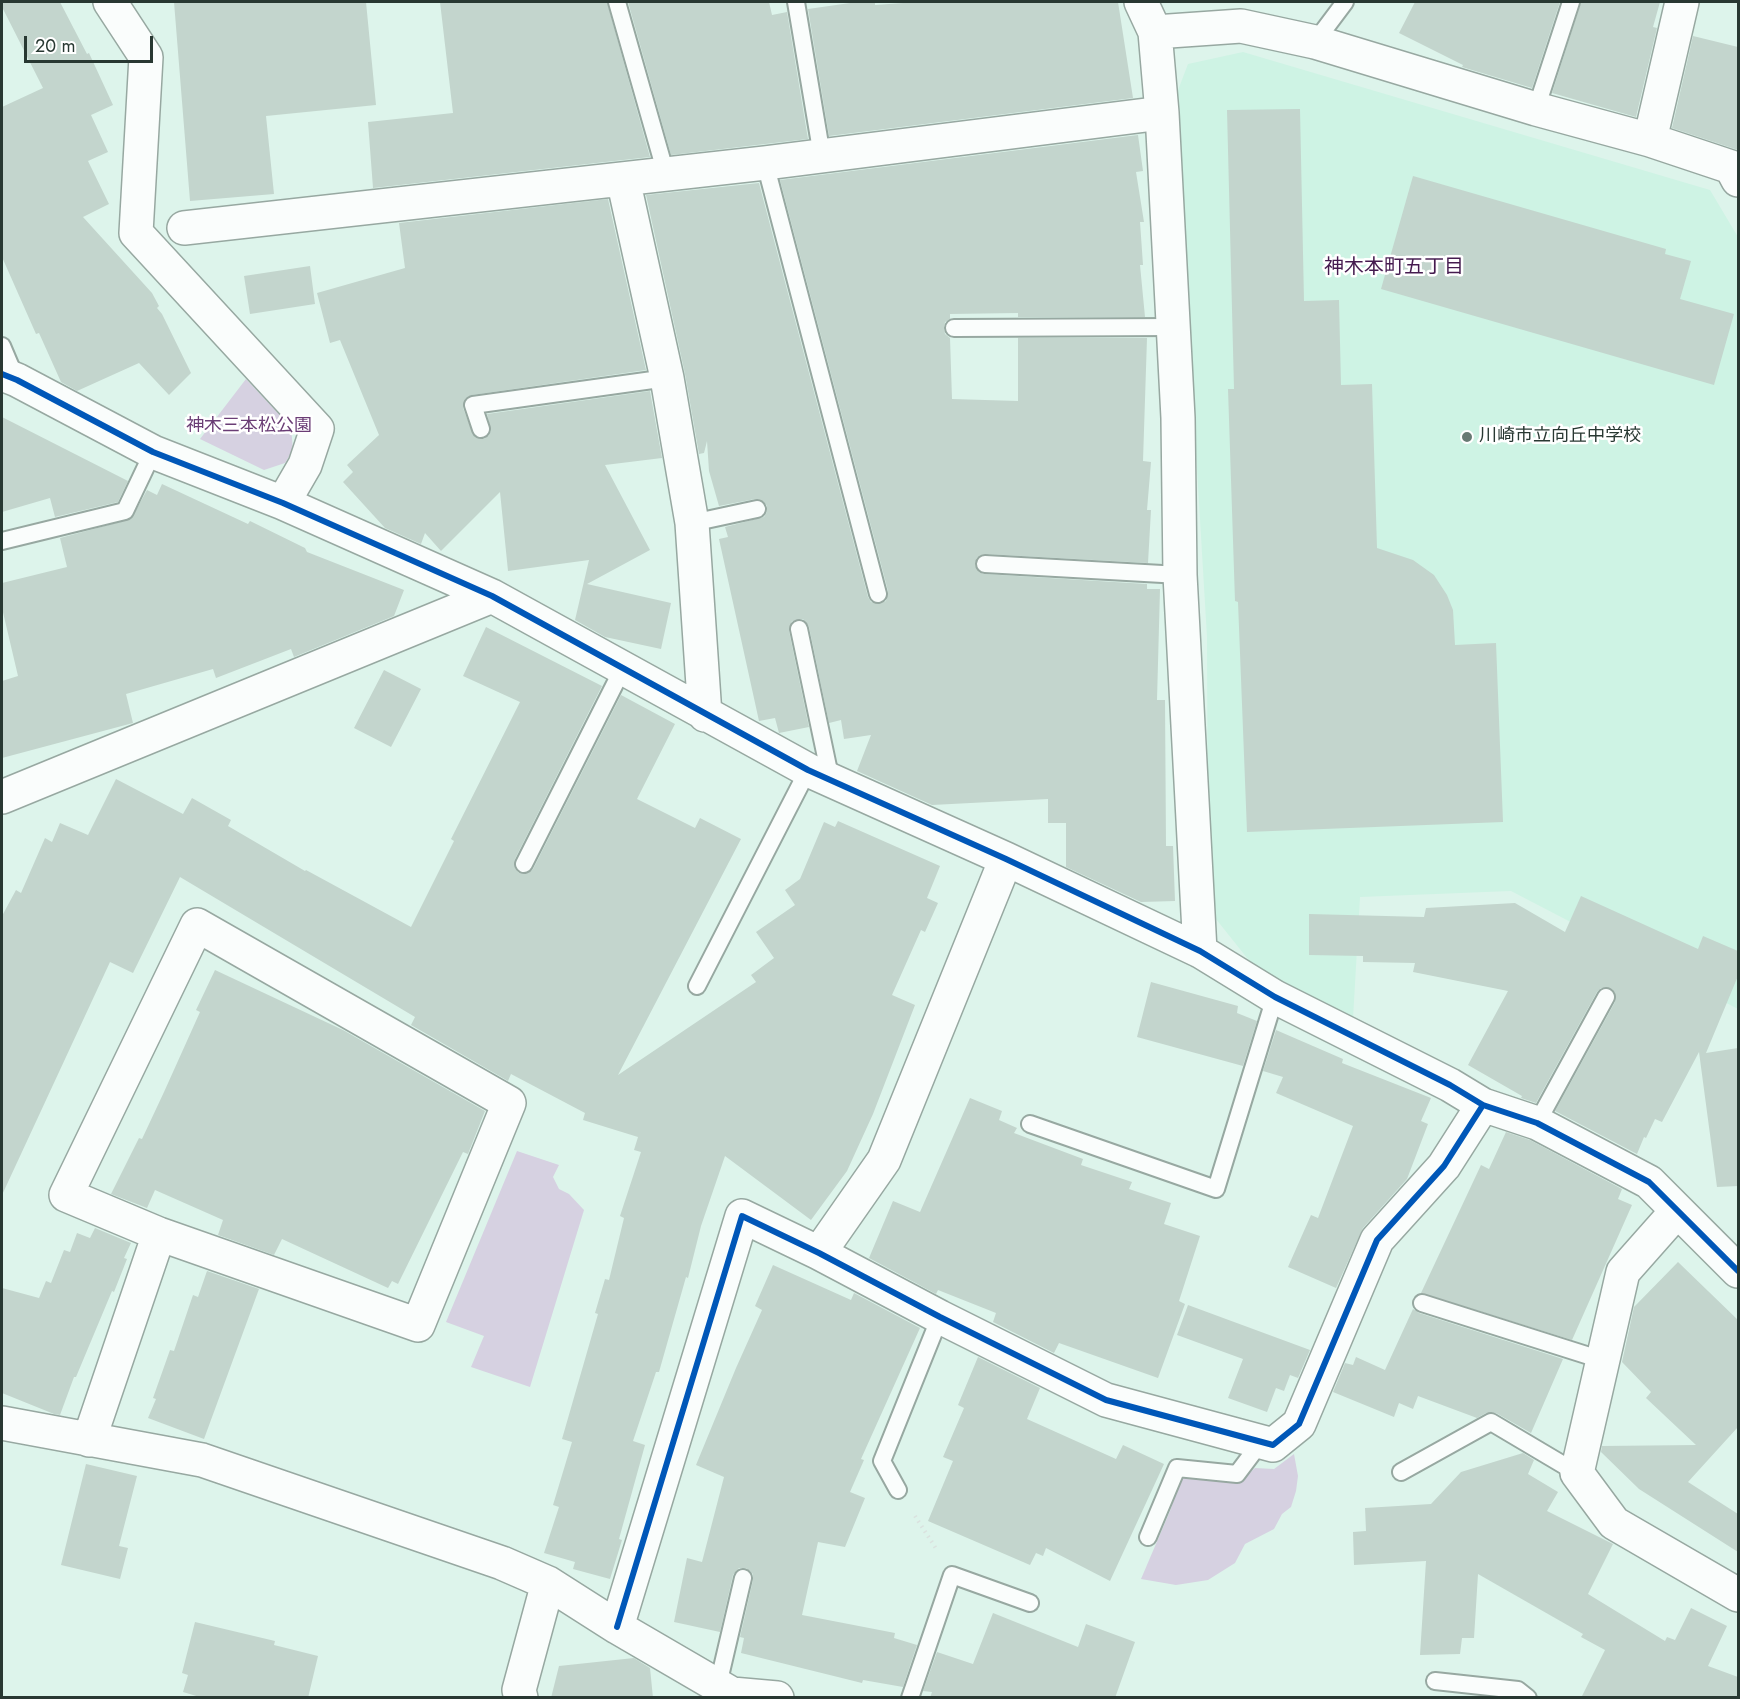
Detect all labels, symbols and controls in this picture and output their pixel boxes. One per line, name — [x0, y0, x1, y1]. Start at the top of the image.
scale bar — [27, 24, 156, 62]
text: 20 m — [35, 33, 75, 59]
district label: 神木本町五丁目 — [1324, 256, 1464, 280]
park label: 神木三本松公園 — [186, 416, 312, 438]
place label: 川崎市立向丘中学校 — [1479, 426, 1641, 448]
marker: 川崎市立向丘中学校 — [1460, 430, 1474, 444]

